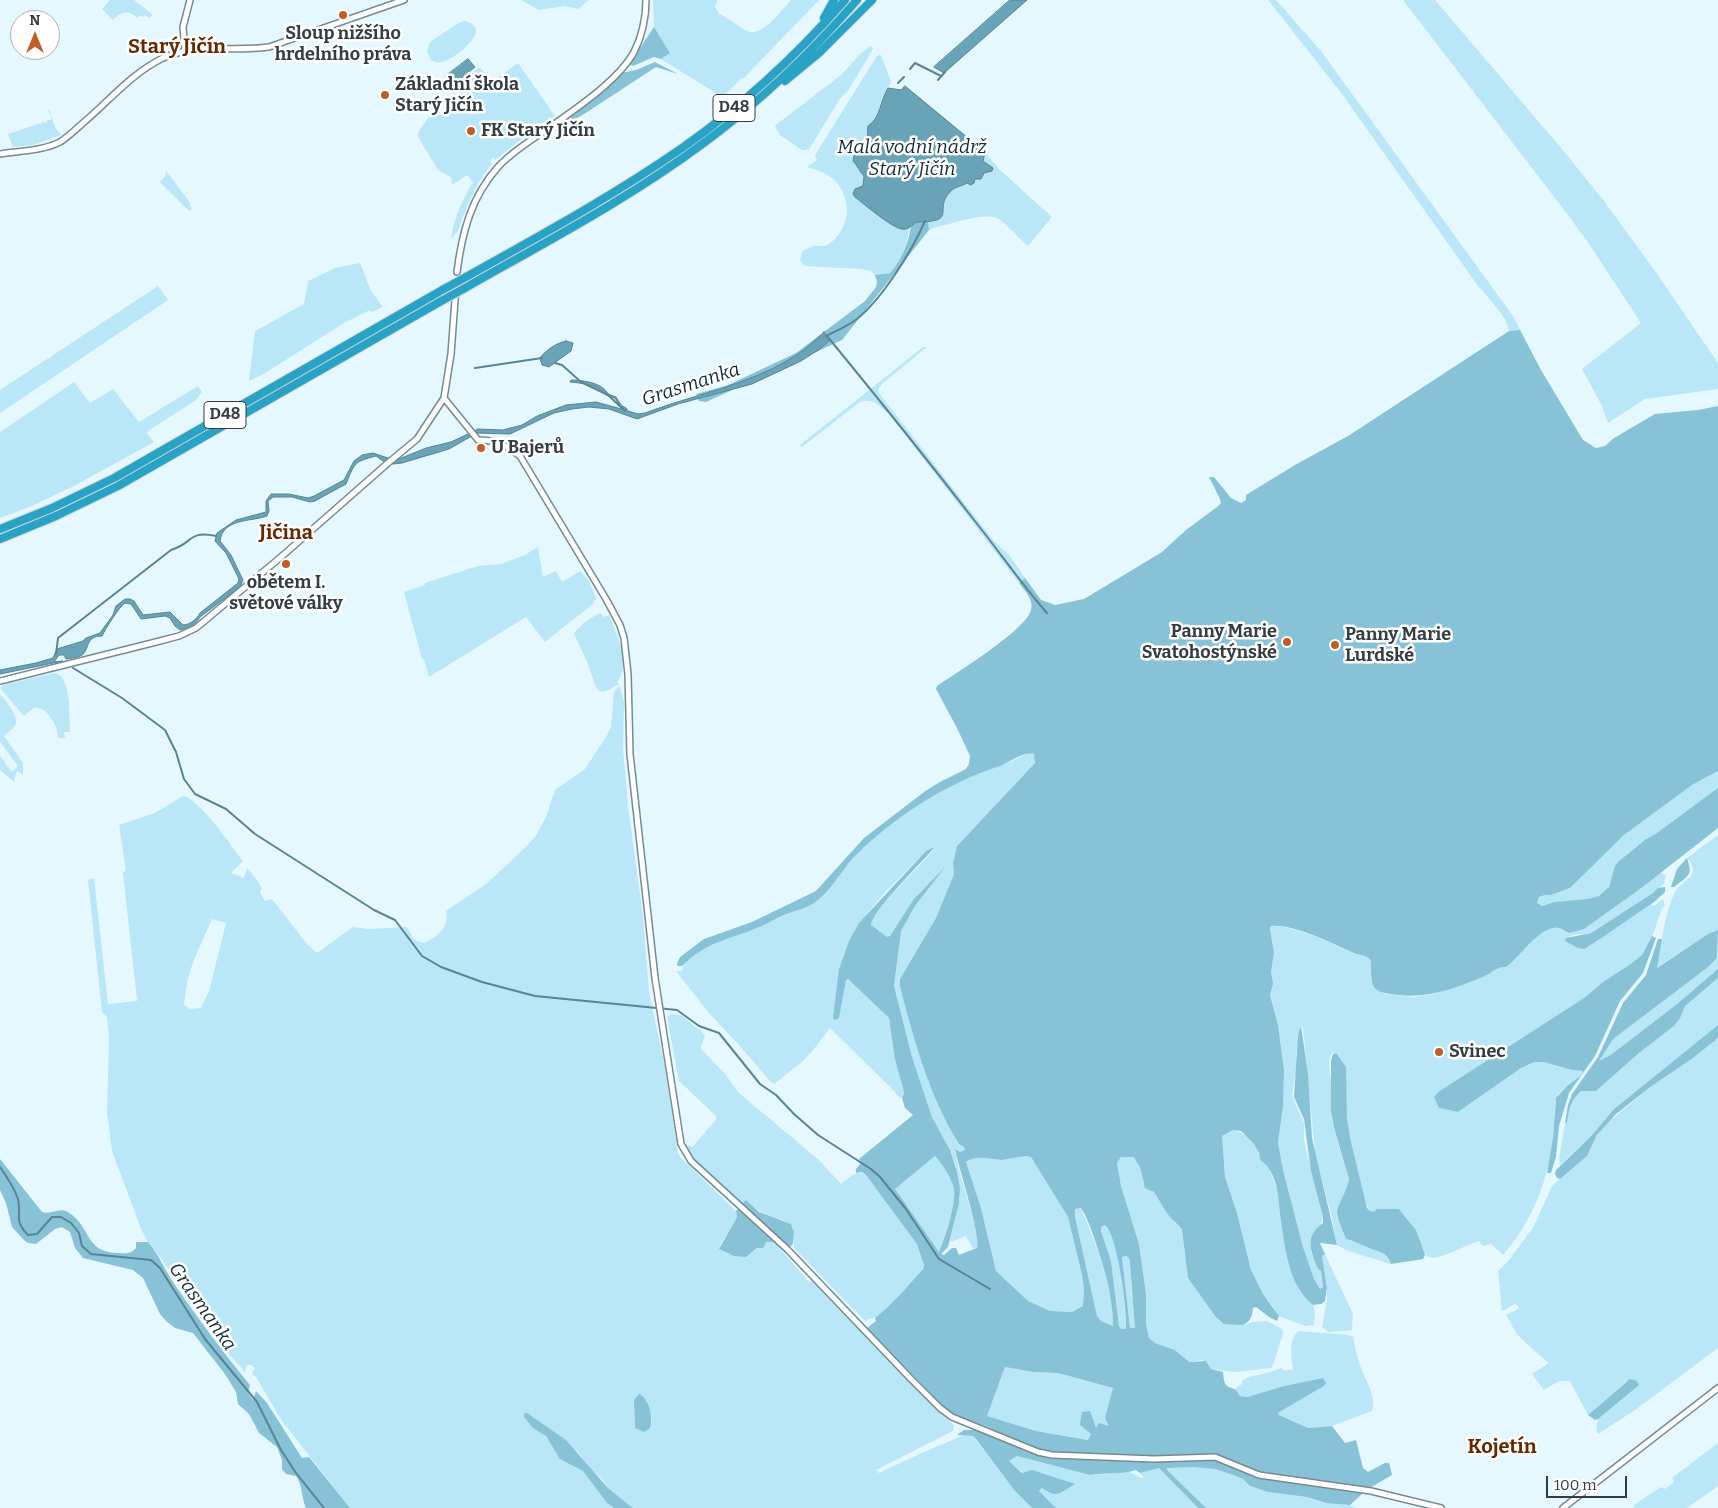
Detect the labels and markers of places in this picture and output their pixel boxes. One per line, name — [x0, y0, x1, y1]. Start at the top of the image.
marker: Sloup nižšího hrdelního práva — [337, 9, 349, 21]
place label: Sloup nižšího hrdelního práva — [275, 23, 411, 66]
place label: Základní škola Starý Jičín — [395, 74, 519, 116]
marker: Základní škola Starý Jičín — [379, 89, 391, 101]
place label: FK Starý Jičín — [481, 120, 595, 142]
marker: FK Starý Jičín — [465, 125, 477, 137]
place label: U Bajerů — [491, 437, 564, 459]
marker: U Bajerů — [475, 442, 487, 454]
marker: obětem I. světové války — [280, 558, 292, 570]
place label: obětem I. světové války — [229, 572, 343, 614]
place label: Panny Marie Svatohostýnské — [1142, 621, 1277, 664]
place label: Panny Marie Lurdské — [1345, 624, 1451, 666]
marker: Panny Marie Svatohostýnské — [1281, 636, 1293, 648]
marker: Panny Marie Lurdské — [1329, 639, 1341, 651]
place label: Svinec — [1449, 1041, 1506, 1063]
marker: Svinec — [1433, 1046, 1445, 1058]

